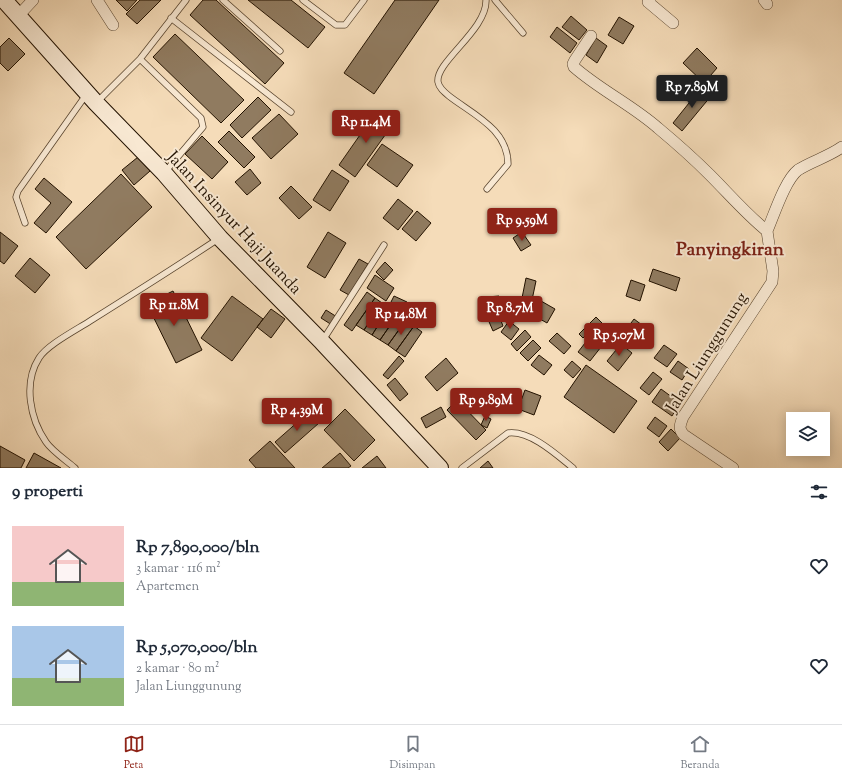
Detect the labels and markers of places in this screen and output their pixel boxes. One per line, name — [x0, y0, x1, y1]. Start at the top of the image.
pin: Rp 7.89M — [651, 75, 733, 109]
pin: Rp 11.4M — [325, 110, 407, 144]
pin: Rp 9.59M — [481, 208, 563, 242]
pin: Rp 11.8M — [133, 293, 215, 327]
pin: Rp 8.7M — [473, 296, 547, 330]
pin: Rp 14.8M — [360, 302, 442, 336]
pin: Rp 5.07M — [578, 323, 660, 357]
pin: Rp 9.89M — [445, 388, 527, 422]
pin: Rp 4.39M — [256, 398, 338, 432]

